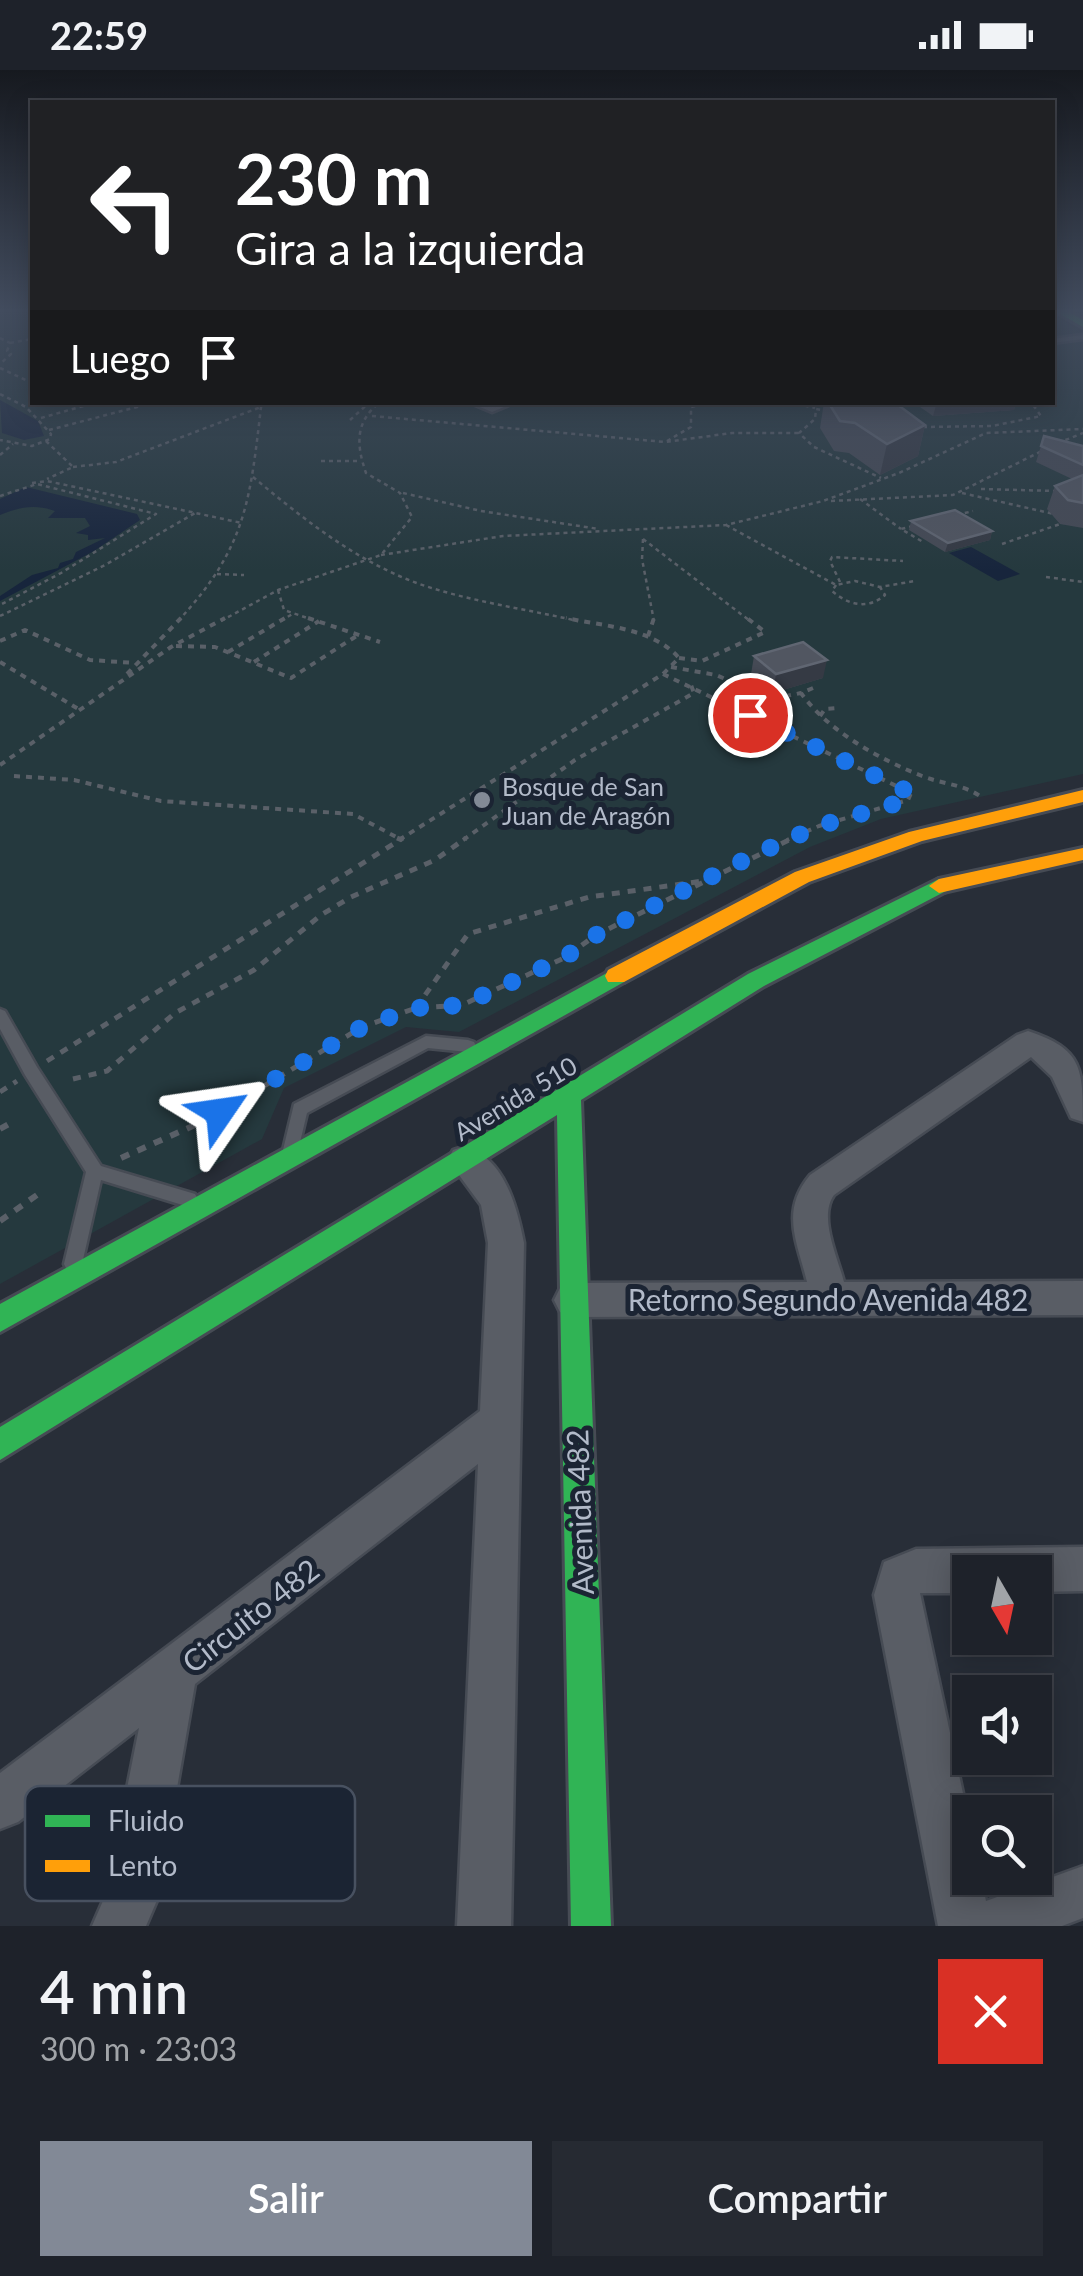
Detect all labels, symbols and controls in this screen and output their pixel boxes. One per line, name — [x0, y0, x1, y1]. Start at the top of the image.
text: 22:59 — [50, 12, 148, 58]
text: 230 m — [235, 136, 432, 220]
icon: left — [70, 140, 200, 270]
text: Gira a la izquierda — [235, 221, 585, 275]
icon: arrive — [191, 330, 246, 385]
text: Luego — [70, 335, 171, 381]
pin — [708, 673, 793, 758]
icon: arrive — [723, 688, 778, 743]
place label: Bosque de San Juan de Aragón — [502, 771, 671, 830]
marker: Bosque de San Juan de Aragón — [471, 789, 493, 811]
street label: Avenida 510 — [448, 1050, 582, 1146]
position arrow — [168, 1060, 272, 1164]
street label: Retorno Segundo Avenida 482 — [628, 1281, 1028, 1317]
street label: Avenida 482 — [558, 1429, 600, 1595]
street label: Circuito 482 — [175, 1551, 325, 1679]
north arrow — [952, 1555, 1052, 1655]
map controls — [952, 1555, 1052, 1895]
button: sound — [952, 1675, 1052, 1775]
legend — [25, 1786, 355, 1901]
button: search — [952, 1795, 1052, 1895]
text: Fluido — [108, 1803, 184, 1837]
text: Lento — [108, 1848, 177, 1882]
text: 4 min — [40, 1955, 188, 2027]
button: close — [938, 1959, 1043, 2064]
text: 300 m · 23:03 — [40, 2029, 237, 2068]
button: Salir — [40, 2141, 532, 2256]
button: Compartir — [552, 2141, 1043, 2256]

